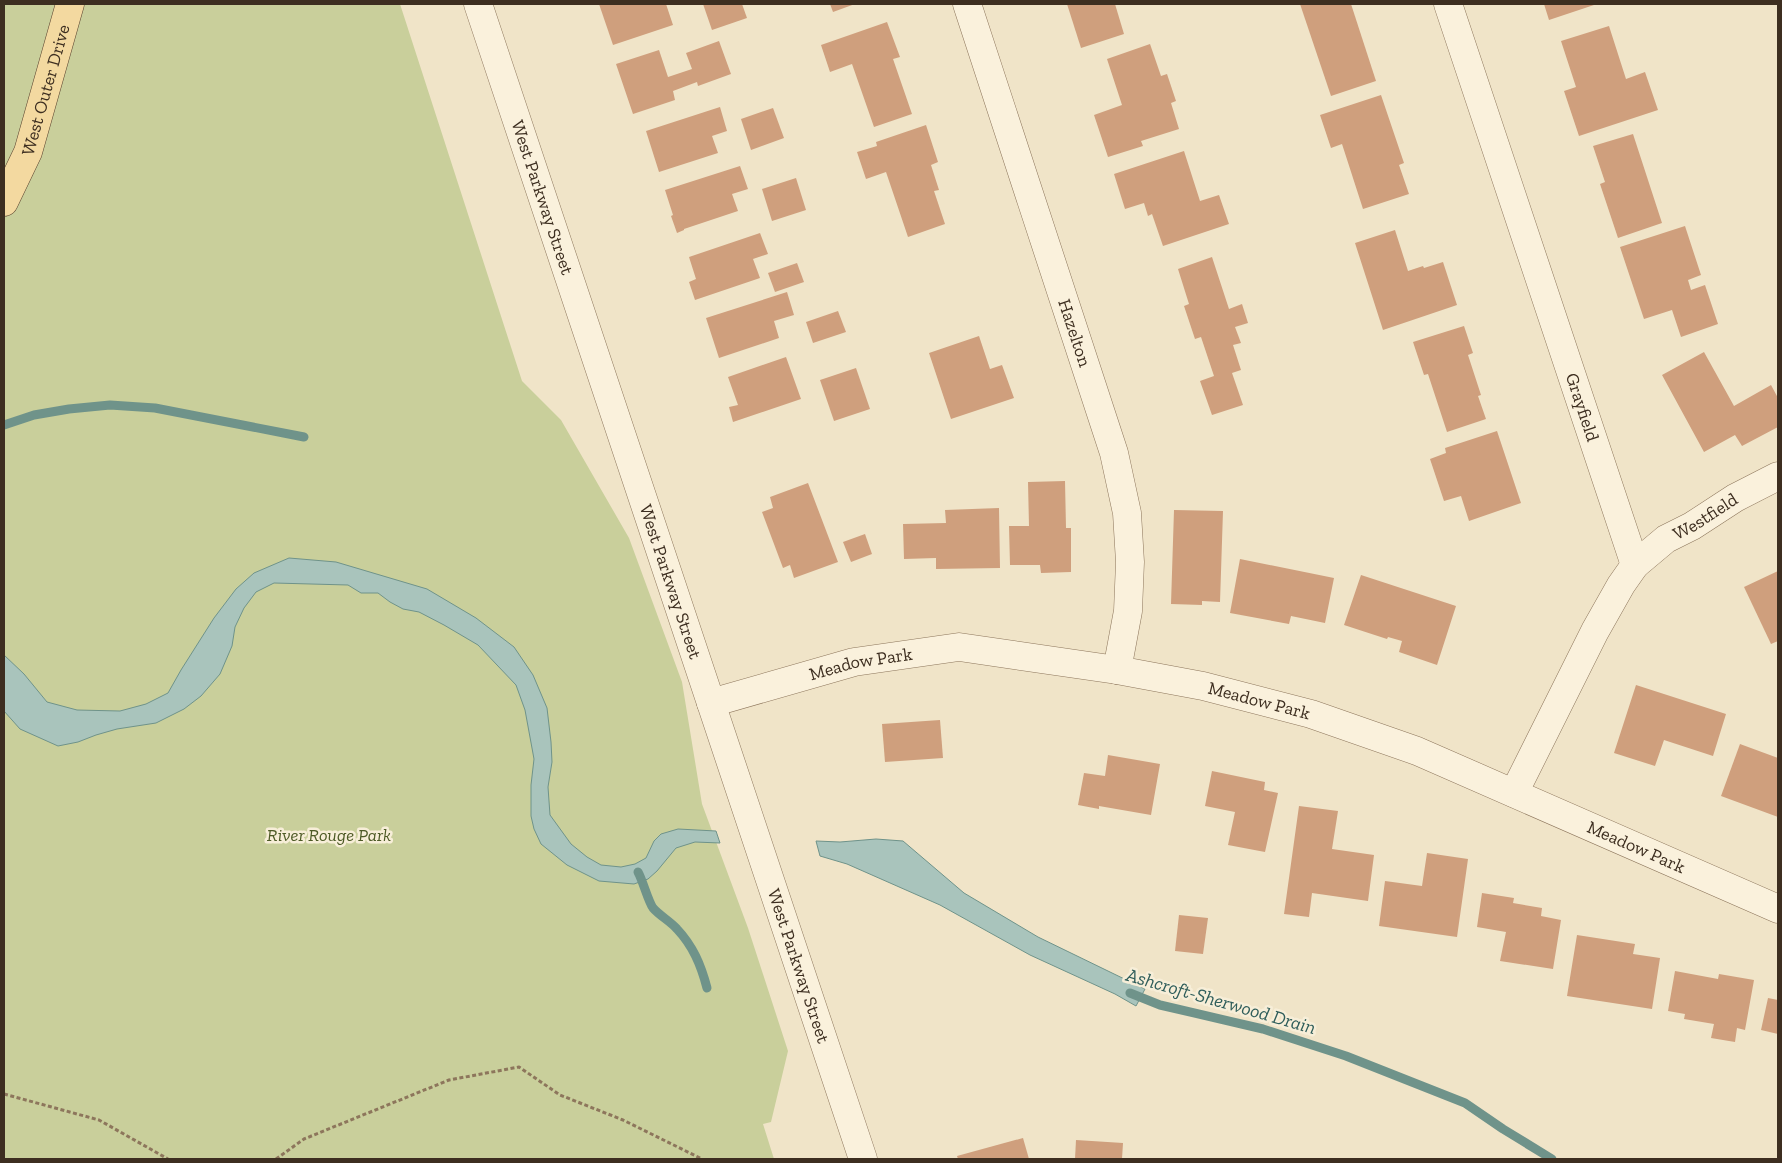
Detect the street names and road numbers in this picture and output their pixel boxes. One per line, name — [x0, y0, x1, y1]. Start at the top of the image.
street label: West Outer Drive — [17, 22, 75, 158]
street label: West Parkway Street — [507, 118, 579, 278]
street label: Hazelton — [1053, 296, 1096, 370]
street label: Grayfield — [1561, 370, 1604, 444]
street label: Westfield — [1669, 488, 1742, 545]
street label: West Parkway Street — [635, 502, 707, 662]
street label: Meadow Park — [807, 643, 914, 685]
street label: Meadow Park — [1206, 677, 1313, 725]
street label: Meadow Park — [1584, 816, 1689, 878]
street label: West Parkway Street — [763, 886, 835, 1046]

